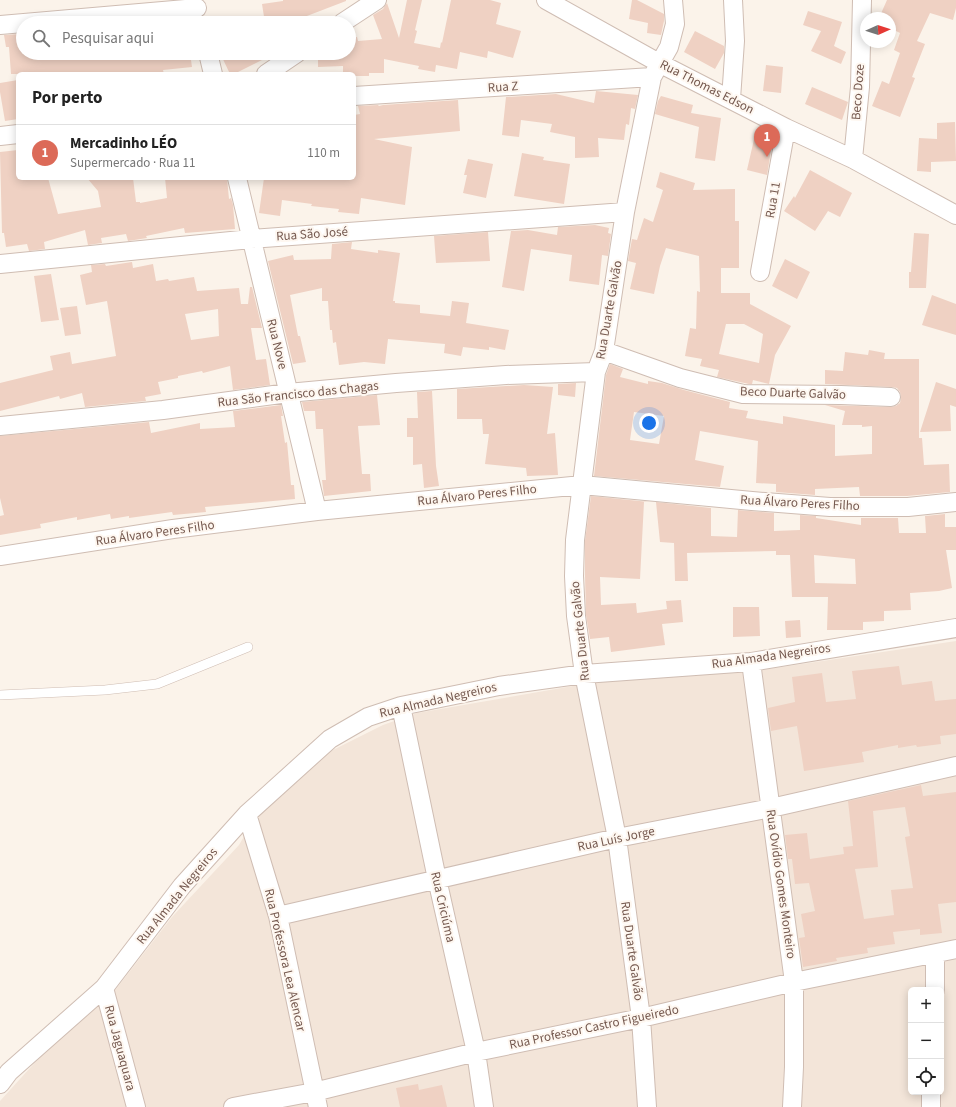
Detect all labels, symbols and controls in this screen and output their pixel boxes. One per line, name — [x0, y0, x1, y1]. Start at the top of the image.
north arrow — [860, 12, 896, 48]
search box — [16, 16, 356, 60]
icon: search — [30, 27, 52, 49]
text: Pesquisar aqui — [62, 28, 154, 49]
street label: Rua Thomas Edson — [657, 55, 757, 119]
street label: Beco Doze — [847, 63, 869, 121]
street label: Rua Z — [487, 77, 519, 97]
text: Por perto — [32, 86, 102, 110]
pin: 1 — [754, 124, 780, 157]
text: Mercadinho LÉO — [70, 133, 177, 154]
text: 1 — [42, 144, 48, 162]
text: 110 m — [307, 144, 340, 162]
text: Supermercado · Rua 11 — [70, 154, 195, 172]
street label: Rua 11 — [761, 180, 785, 220]
street label: Rua São José — [276, 223, 348, 245]
street label: Rua Duarte Galvão — [591, 259, 627, 361]
street label: Rua Nove — [262, 317, 292, 371]
street label: Rua São Francisco das Chagas — [217, 377, 380, 411]
street label: Beco Duarte Galvão — [740, 382, 846, 404]
your location — [639, 413, 659, 433]
street label: Rua Álvaro Peres Filho — [416, 480, 538, 510]
street label: Rua Álvaro Peres Filho — [740, 491, 860, 515]
street label: Rua Álvaro Peres Filho — [94, 516, 216, 550]
street label: Rua Duarte Galvão — [566, 580, 594, 682]
street label: Rua Almada Negreiros — [710, 639, 832, 673]
street label: Rua Almada Negreiros — [378, 678, 499, 722]
street label: Rua Ovídio Gomes Monteiro — [762, 808, 800, 960]
street label: Rua Luís Jorge — [576, 822, 656, 856]
street label: Rua Almada Negreiros — [132, 843, 222, 948]
street label: Rua Criciúma — [426, 870, 460, 944]
street label: Rua Professora Lea Alencar — [260, 887, 310, 1034]
street label: Rua Duarte Galvão — [616, 900, 648, 1002]
map controls — [908, 987, 944, 1095]
button: + — [908, 987, 944, 1023]
street label: Rua Professor Castro Figueiredo — [507, 1000, 681, 1054]
street label: Rua Jaguaquara — [100, 1003, 140, 1093]
button: − — [908, 1023, 944, 1059]
button: locate — [908, 1059, 944, 1095]

